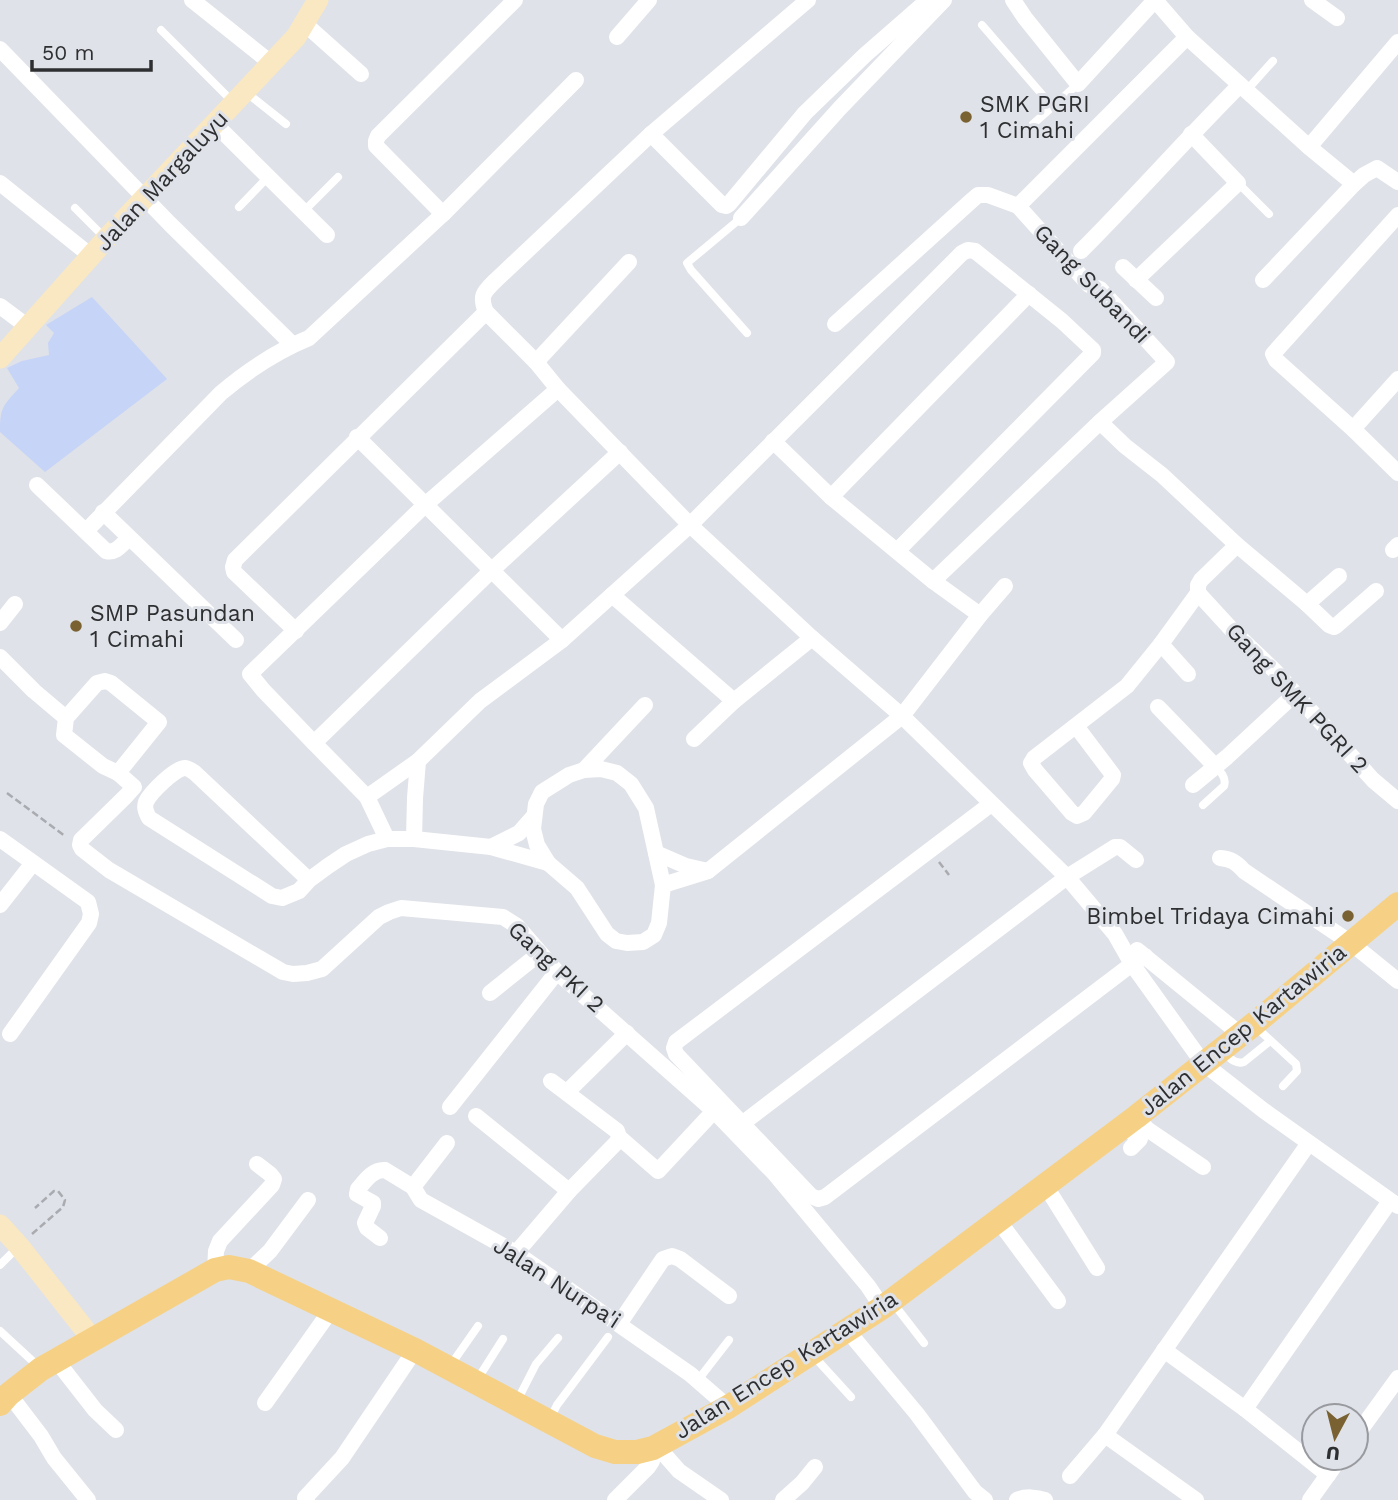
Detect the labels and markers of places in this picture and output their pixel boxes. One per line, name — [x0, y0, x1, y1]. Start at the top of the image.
place label: SMK PGRI 1 Cimahi — [980, 91, 1090, 144]
marker: SMK PGRI 1 Cimahi — [958, 109, 974, 125]
place label: SMP Pasundan 1 Cimahi — [90, 600, 255, 653]
marker: SMP Pasundan 1 Cimahi — [68, 618, 84, 634]
place label: Bimbel Tridaya Cimahi — [1086, 903, 1334, 930]
marker: Bimbel Tridaya Cimahi — [1340, 908, 1356, 924]

